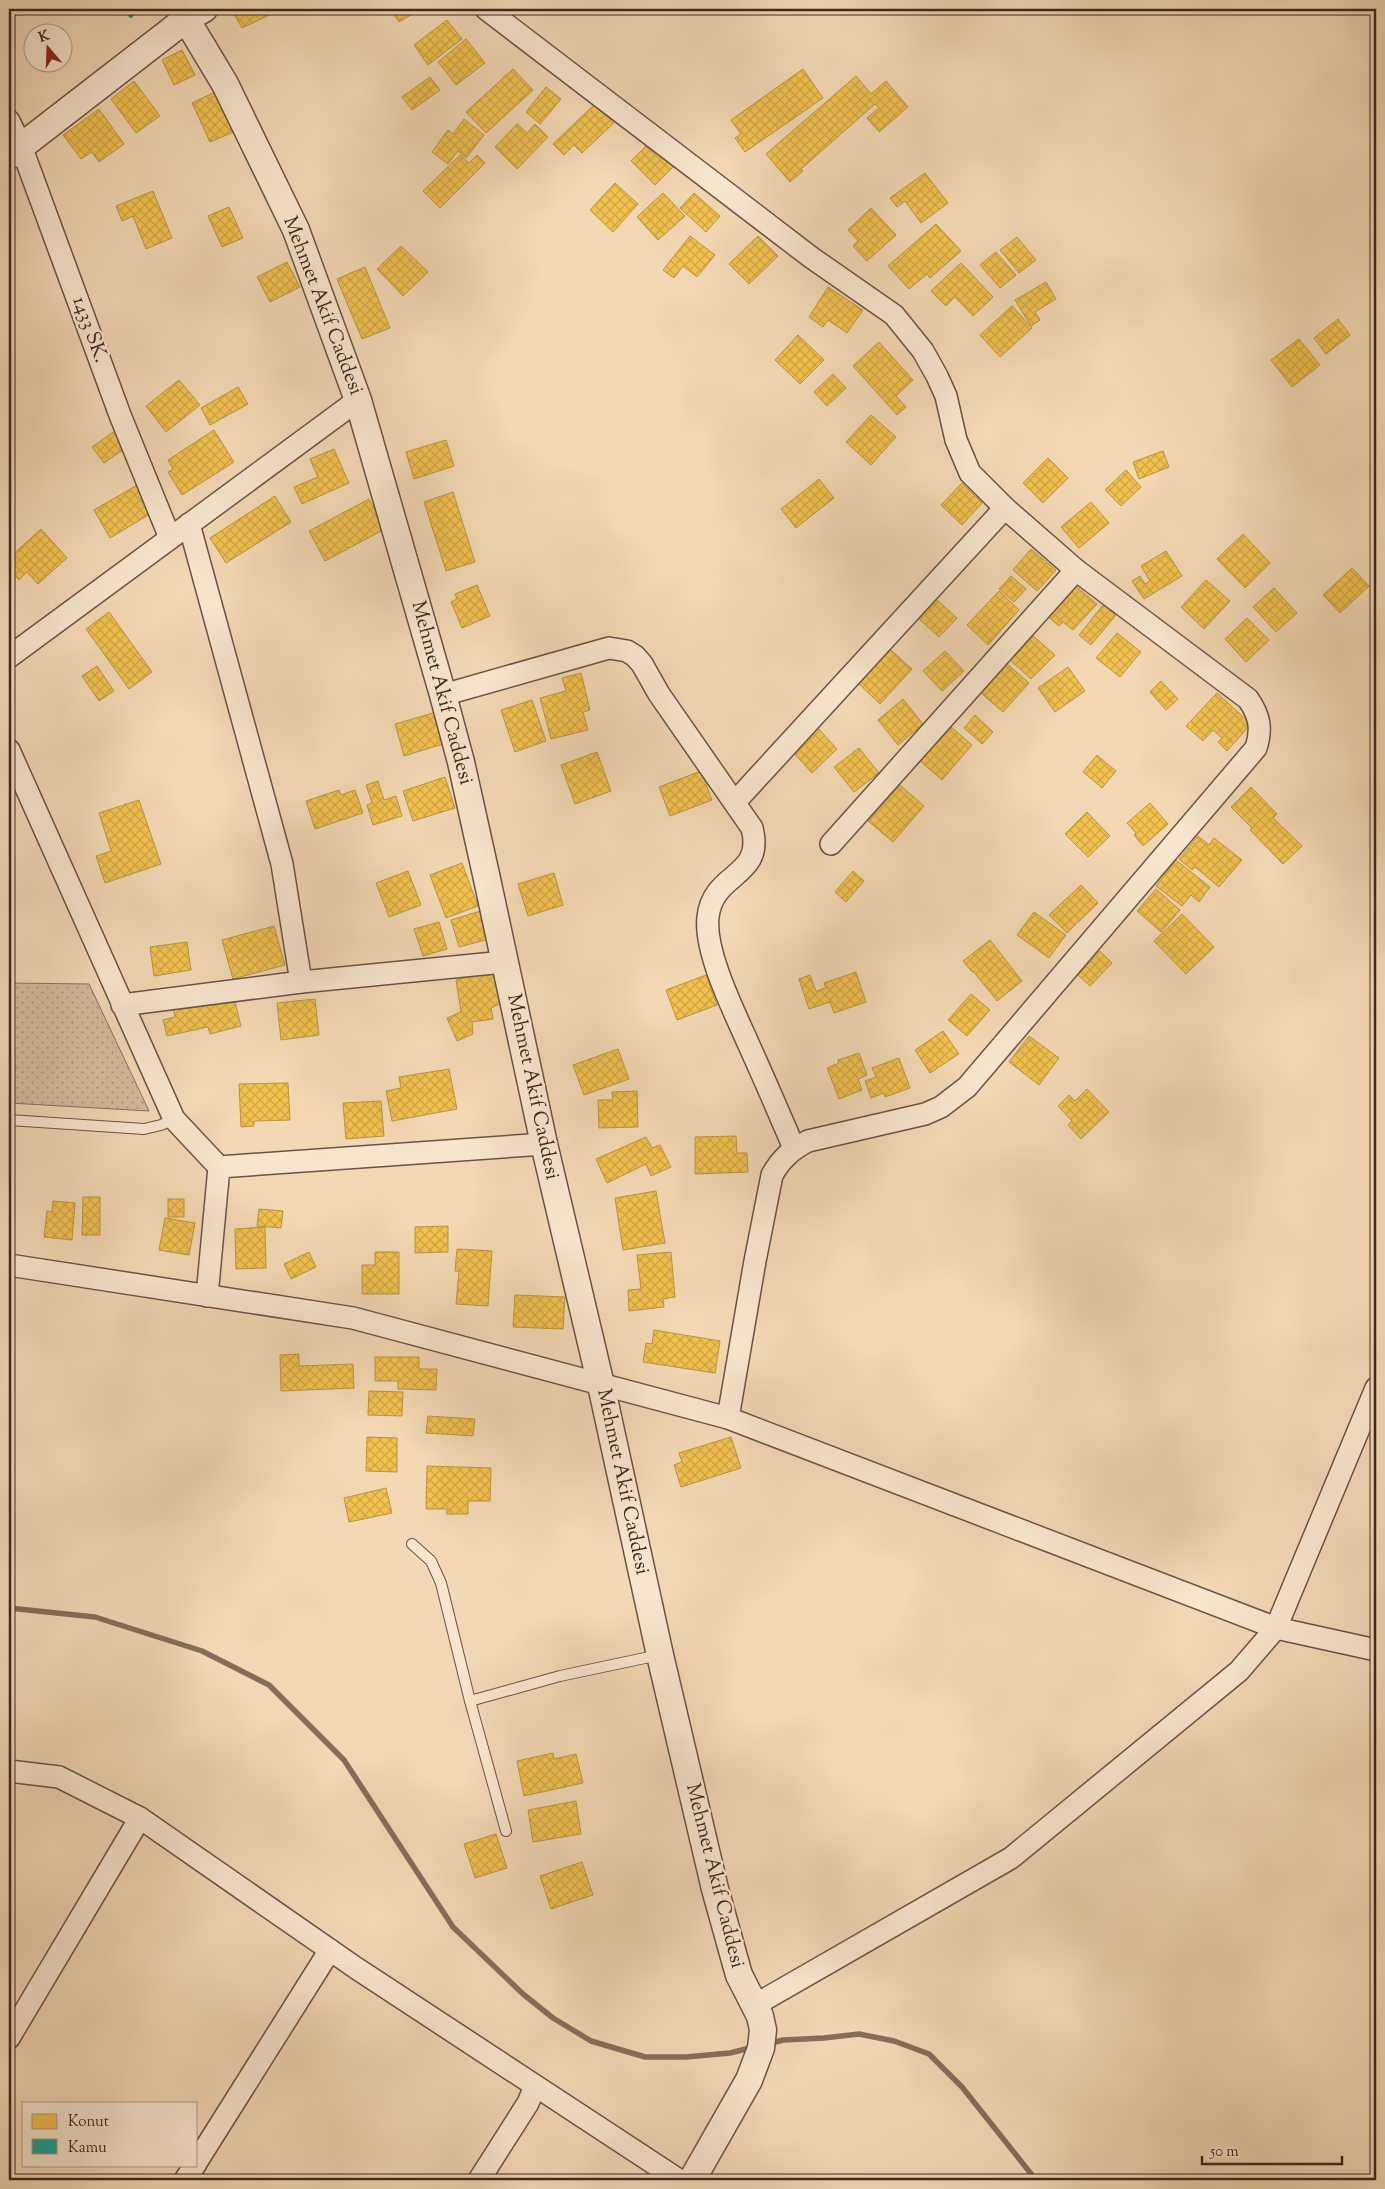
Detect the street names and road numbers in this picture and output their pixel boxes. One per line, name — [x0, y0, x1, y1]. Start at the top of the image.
street label: Mehmet Akif Caddesi — [275, 212, 370, 400]
street label: 1433 SK. — [64, 293, 114, 367]
street label: Mehmet Akif Caddesi — [402, 598, 480, 789]
street label: Mehmet Akif Caddesi — [498, 991, 566, 1183]
street label: Mehmet Akif Caddesi — [588, 1386, 656, 1578]
street label: Mehmet Akif Caddesi — [677, 1781, 751, 1972]

